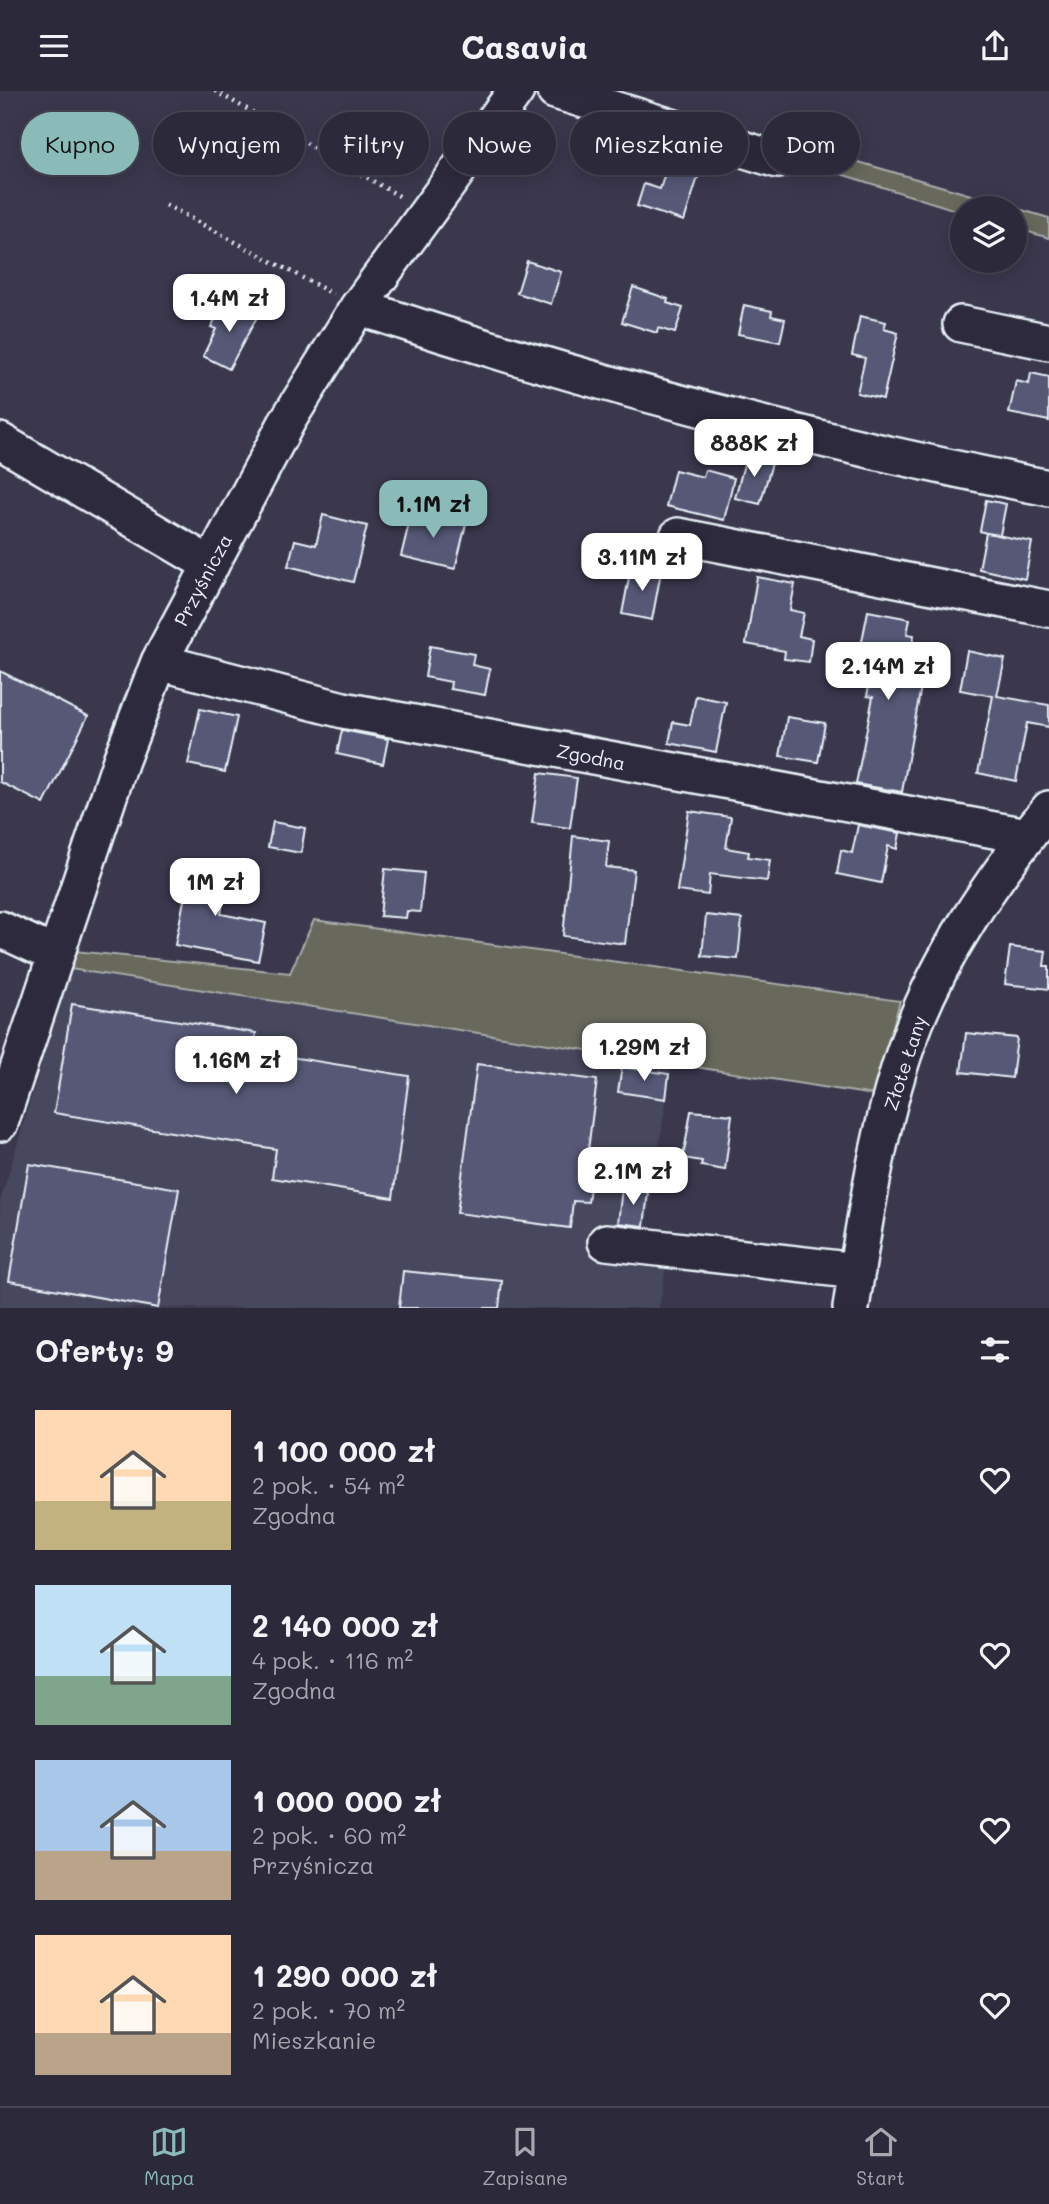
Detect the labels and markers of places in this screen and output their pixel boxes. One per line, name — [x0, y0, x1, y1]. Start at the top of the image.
pin: 1.4M zł — [164, 275, 294, 334]
pin: 888K zł — [689, 419, 819, 479]
pin: 1.1M zł — [368, 481, 498, 540]
pin: 3.11M zł — [570, 533, 714, 593]
pin: 2.14M zł — [816, 643, 960, 702]
pin: 1M zł — [166, 859, 264, 918]
pin: 1.29M zł — [572, 1023, 716, 1083]
pin: 1.16M zł — [164, 1037, 308, 1096]
pin: 2.1M zł — [568, 1147, 698, 1207]

